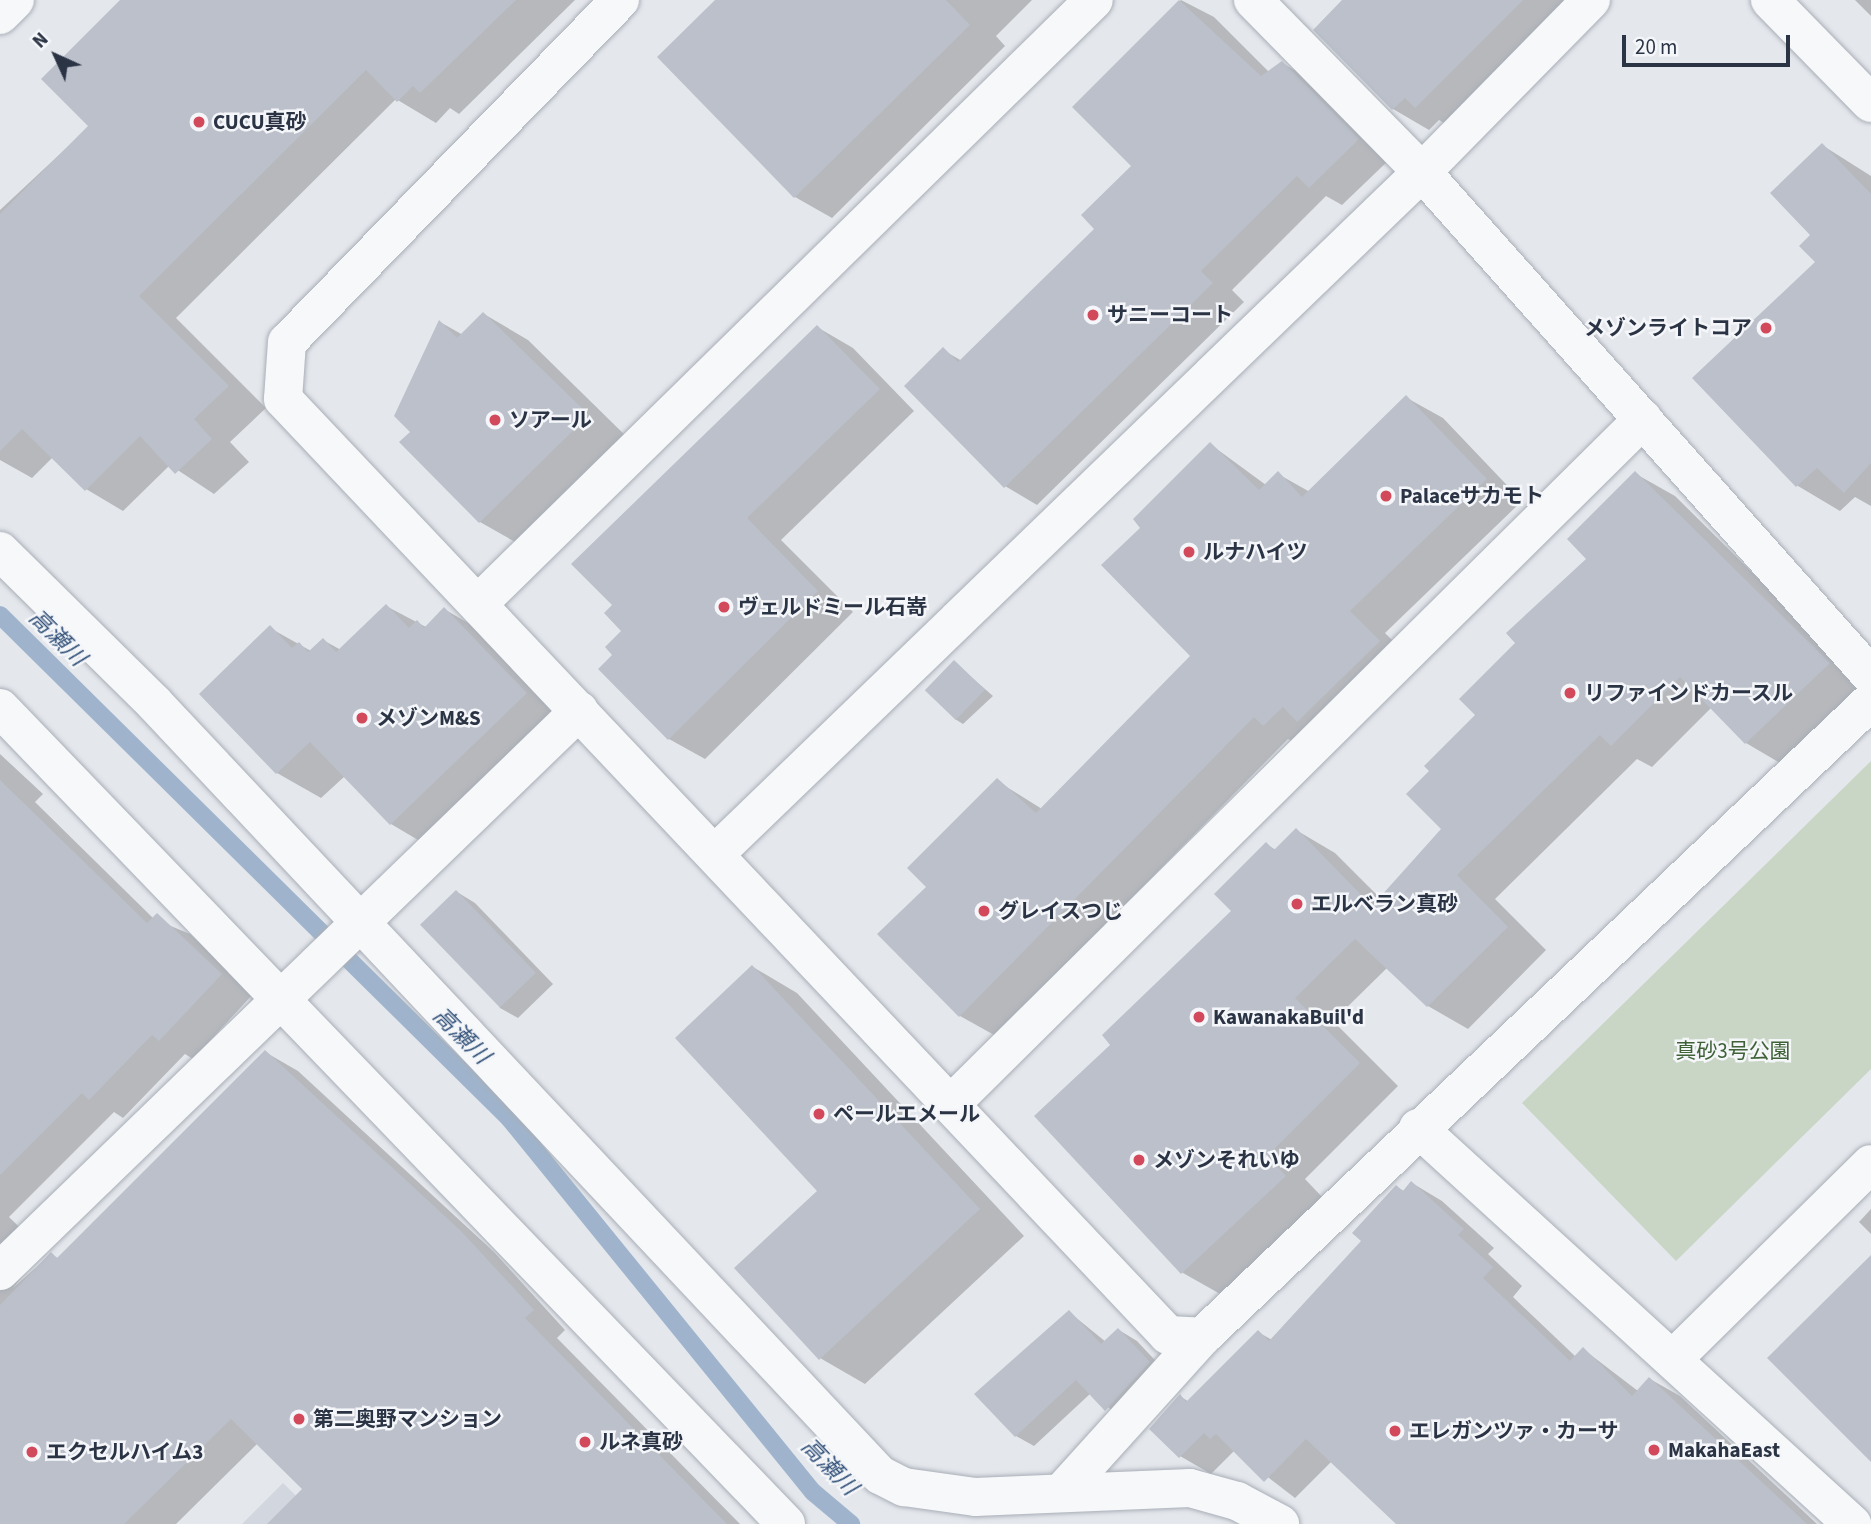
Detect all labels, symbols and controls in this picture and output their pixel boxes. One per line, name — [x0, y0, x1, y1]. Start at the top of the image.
north arrow — [21, 21, 91, 91]
scale bar — [1626, 21, 1794, 65]
text: N — [27, 27, 55, 55]
text: 20 m — [1635, 32, 1677, 62]
place label: CUCU真砂 — [213, 109, 307, 135]
marker: CUCU真砂 — [191, 114, 207, 130]
place label: サニーコート — [1107, 302, 1233, 328]
marker: サニーコート — [1085, 307, 1101, 323]
place label: メゾンライトコア — [1584, 315, 1752, 341]
marker: メゾンライトコア — [1758, 320, 1774, 336]
place label: ソアール — [509, 407, 592, 433]
marker: ソアール — [487, 412, 503, 428]
place label: Palaceサカモト — [1400, 483, 1544, 509]
marker: Palaceサカモト — [1378, 488, 1394, 504]
place label: ルナハイツ — [1203, 539, 1308, 565]
marker: ルナハイツ — [1181, 544, 1197, 560]
place label: ヴェルドミール石嵜 — [738, 594, 927, 620]
marker: ヴェルドミール石嵜 — [716, 599, 732, 615]
water label: 高瀬川 — [23, 604, 91, 672]
place label: リファインドカースル — [1584, 680, 1794, 706]
marker: リファインドカースル — [1562, 685, 1578, 701]
place label: メゾンM&S — [376, 705, 481, 731]
marker: メゾンM&S — [354, 710, 370, 726]
place label: エルベラン真砂 — [1311, 891, 1458, 917]
marker: エルベラン真砂 — [1289, 896, 1305, 912]
place label: グレイスつじ — [998, 898, 1124, 924]
marker: グレイスつじ — [976, 903, 992, 919]
water label: 高瀬川 — [427, 1002, 495, 1070]
place label: KawanakaBuil'd — [1213, 1004, 1364, 1030]
marker: KawanakaBuil'd — [1191, 1009, 1207, 1025]
park label: 真砂3号公園 — [1675, 1038, 1791, 1064]
place label: ペールエメール — [833, 1101, 980, 1127]
marker: ペールエメール — [811, 1106, 827, 1122]
place label: メゾンそれいゆ — [1153, 1147, 1300, 1173]
marker: メゾンそれいゆ — [1131, 1152, 1147, 1168]
place label: 第二奥野マンション — [313, 1406, 502, 1432]
marker: 第二奥野マンション — [291, 1411, 307, 1427]
place label: エレガンツァ・カーサ — [1409, 1418, 1619, 1444]
marker: エレガンツァ・カーサ — [1387, 1423, 1403, 1439]
place label: ルネ真砂 — [599, 1429, 683, 1455]
water label: 高瀬川 — [795, 1433, 863, 1501]
marker: ルネ真砂 — [577, 1434, 593, 1450]
place label: MakahaEast — [1668, 1437, 1780, 1463]
place label: エクセルハイム3 — [46, 1439, 204, 1465]
marker: MakahaEast — [1646, 1442, 1662, 1458]
marker: エクセルハイム3 — [24, 1444, 40, 1460]

